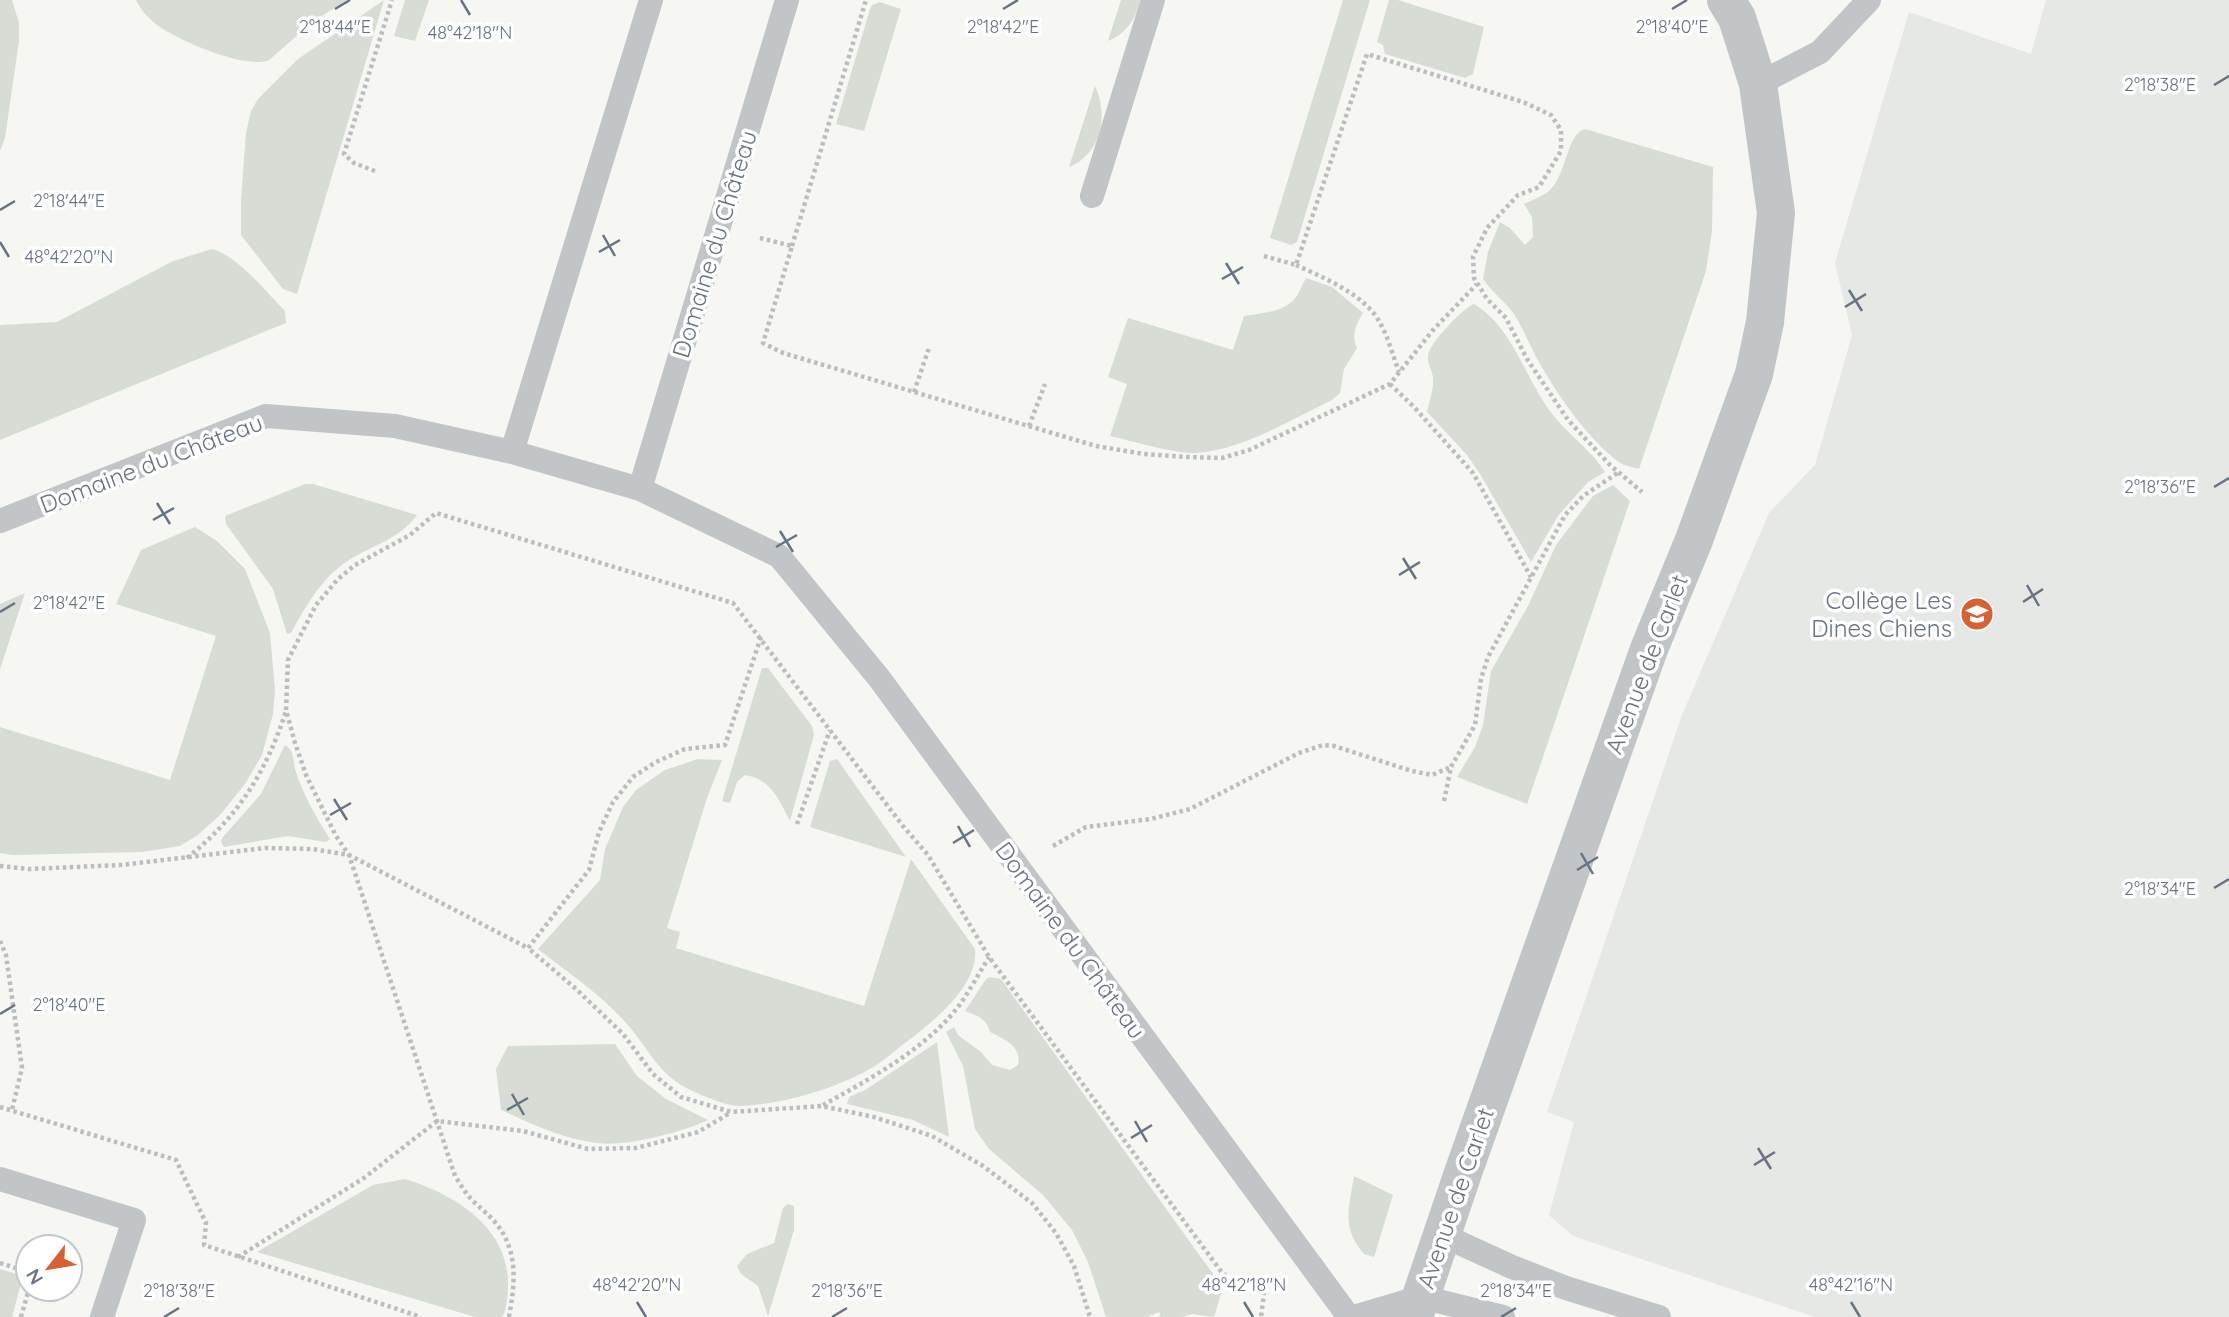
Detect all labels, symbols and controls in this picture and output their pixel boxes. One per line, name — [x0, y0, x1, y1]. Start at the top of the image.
text: 2°18'44"E — [299, 15, 371, 38]
text: 2°18'42"E — [967, 15, 1039, 38]
text: 2°18'40"E — [1635, 15, 1709, 38]
text: 48°42'18"N — [428, 21, 512, 44]
text: 2°18'38"E — [2124, 73, 2196, 96]
street label: Domaine du Château — [665, 127, 763, 361]
text: 2°18'44"E — [33, 189, 105, 212]
text: 48°42'20"N — [25, 245, 113, 268]
street label: Domaine du Château — [35, 407, 267, 519]
text: 2°18'36"E — [2124, 475, 2196, 498]
street label: Avenue de Carlet — [1598, 570, 1694, 758]
place label: Collège Les Dines Chiens — [1811, 585, 1952, 643]
text: 2°18'42"E — [33, 591, 105, 614]
school or university icon: Collège Les Dines Chiens — [1958, 595, 1996, 633]
street label: Domaine du Château — [989, 836, 1153, 1044]
text: 2°18'34"E — [2124, 877, 2196, 900]
text: 2°18'40"E — [32, 993, 106, 1016]
street label: Avenue de Carlet — [1410, 1103, 1500, 1293]
north arrow — [14, 1233, 84, 1303]
text: N — [21, 1265, 48, 1289]
text: 48°42'20"N — [593, 1273, 681, 1296]
text: 48°42'18"N — [1202, 1273, 1286, 1296]
text: 48°42'16"N — [1809, 1273, 1893, 1296]
text: 2°18'38"E — [143, 1279, 215, 1302]
text: 2°18'36"E — [811, 1279, 883, 1302]
text: 2°18'34"E — [1480, 1279, 1552, 1302]

